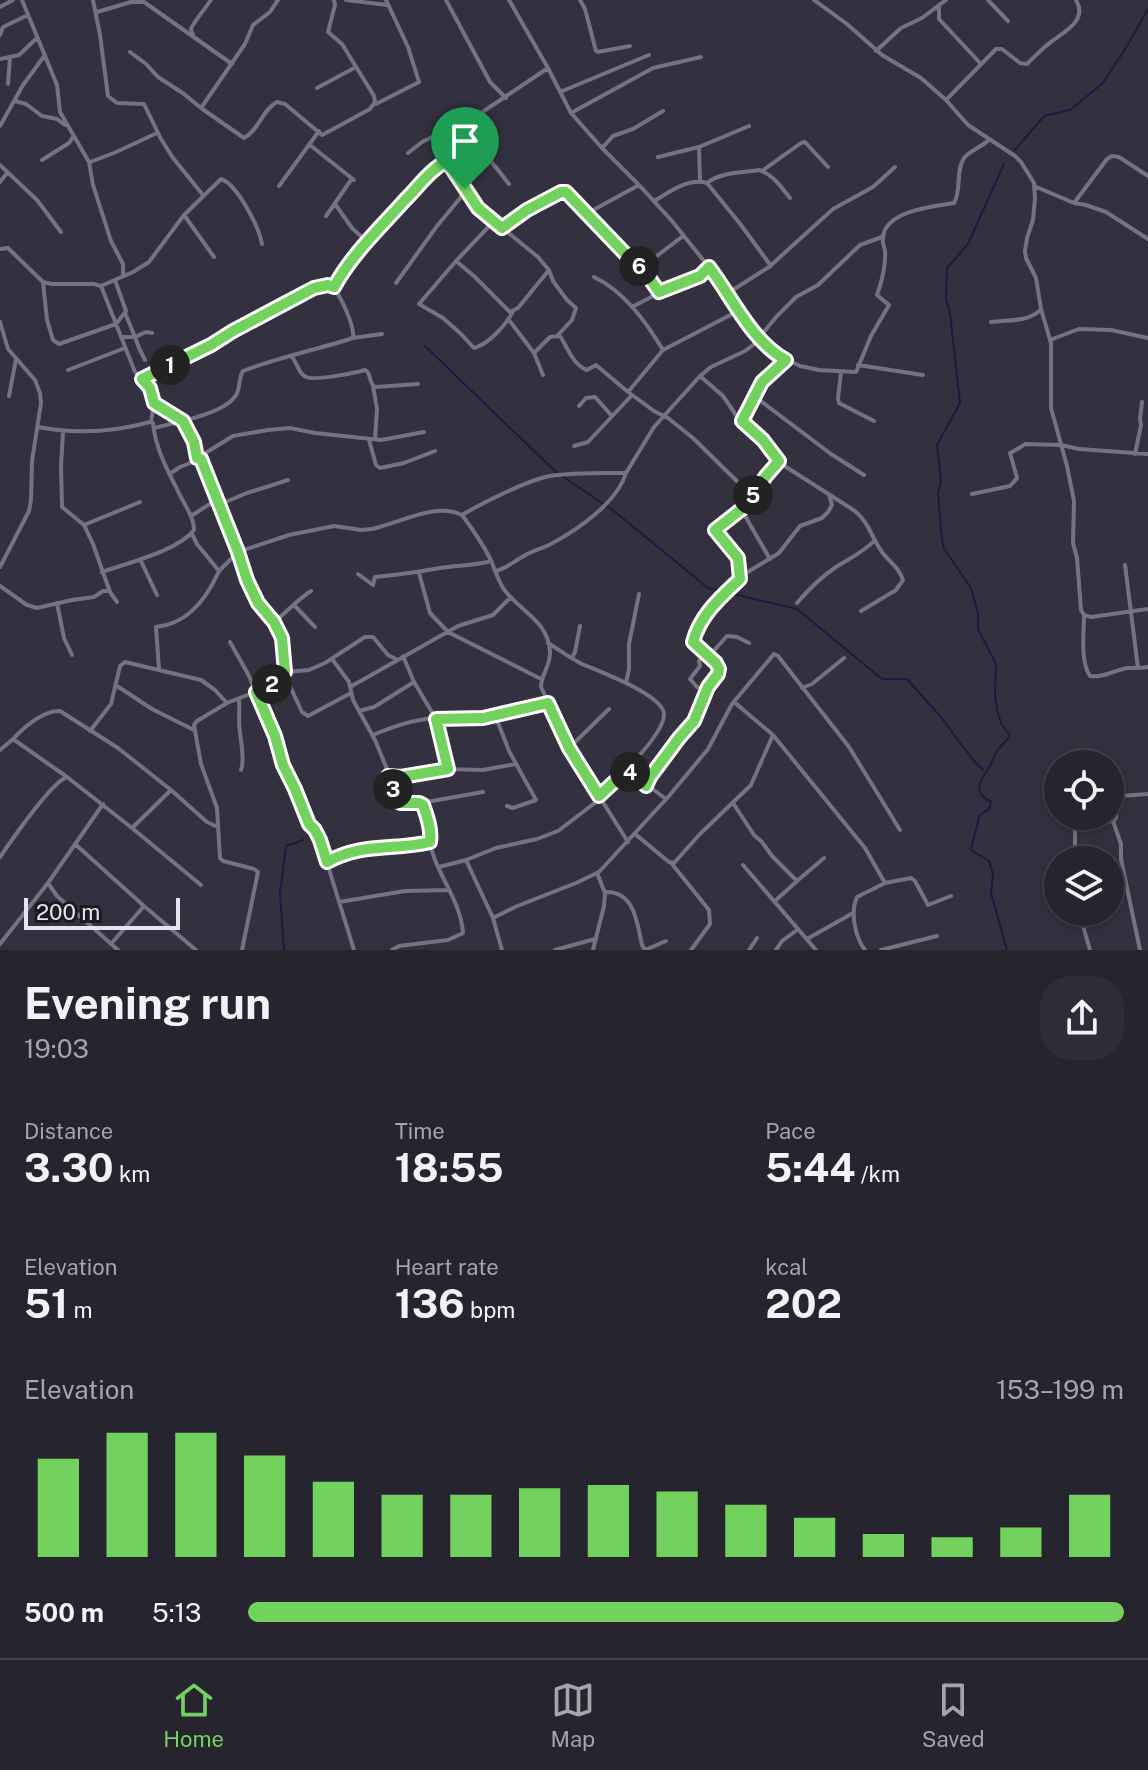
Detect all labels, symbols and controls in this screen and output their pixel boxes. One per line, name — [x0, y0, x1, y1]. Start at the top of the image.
pin — [431, 107, 499, 189]
icon: arrive — [443, 119, 487, 163]
pin: 6 — [619, 246, 659, 286]
text: 6 — [632, 253, 646, 279]
pin: 1 — [150, 345, 190, 385]
text: 1 — [165, 352, 175, 378]
pin: 5 — [733, 475, 773, 515]
text: 5 — [746, 482, 760, 508]
pin: 2 — [252, 664, 292, 704]
text: 2 — [265, 671, 279, 697]
map controls — [1044, 750, 1124, 926]
button: locate — [1044, 750, 1124, 830]
pin: 4 — [610, 752, 650, 792]
text: 4 — [623, 759, 637, 785]
pin: 3 — [373, 769, 413, 809]
text: 3 — [386, 776, 400, 802]
button: layers — [1044, 846, 1124, 926]
scale bar — [24, 894, 180, 930]
text: 200 m — [36, 899, 100, 925]
button: share — [1040, 976, 1124, 1060]
text: Evening run — [24, 977, 271, 1029]
text: 19:03 — [24, 1033, 89, 1064]
text: Distance — [24, 1118, 113, 1144]
text: Time — [395, 1118, 445, 1144]
text: Pace — [765, 1118, 816, 1144]
text: 3.30 — [24, 1144, 114, 1191]
text: 18:55 — [395, 1144, 503, 1191]
text: 5:44 — [765, 1144, 855, 1191]
text: km — [114, 1161, 150, 1187]
text: /km — [855, 1161, 900, 1187]
text: Elevation — [24, 1254, 117, 1280]
text: Heart rate — [395, 1254, 499, 1280]
text: kcal — [765, 1254, 808, 1280]
text: 51 — [24, 1280, 68, 1327]
text: 136 — [395, 1280, 465, 1327]
text: 202 — [765, 1280, 842, 1327]
text: m — [68, 1297, 93, 1323]
text: bpm — [465, 1297, 515, 1323]
text: Elevation — [24, 1374, 134, 1405]
text: 153–199 m — [996, 1374, 1124, 1405]
text: 500 m — [24, 1597, 104, 1628]
text: 5:13 — [152, 1597, 201, 1628]
tab: Home — [163, 1678, 224, 1752]
tab: Map — [551, 1678, 595, 1752]
tab: Saved — [922, 1678, 985, 1752]

